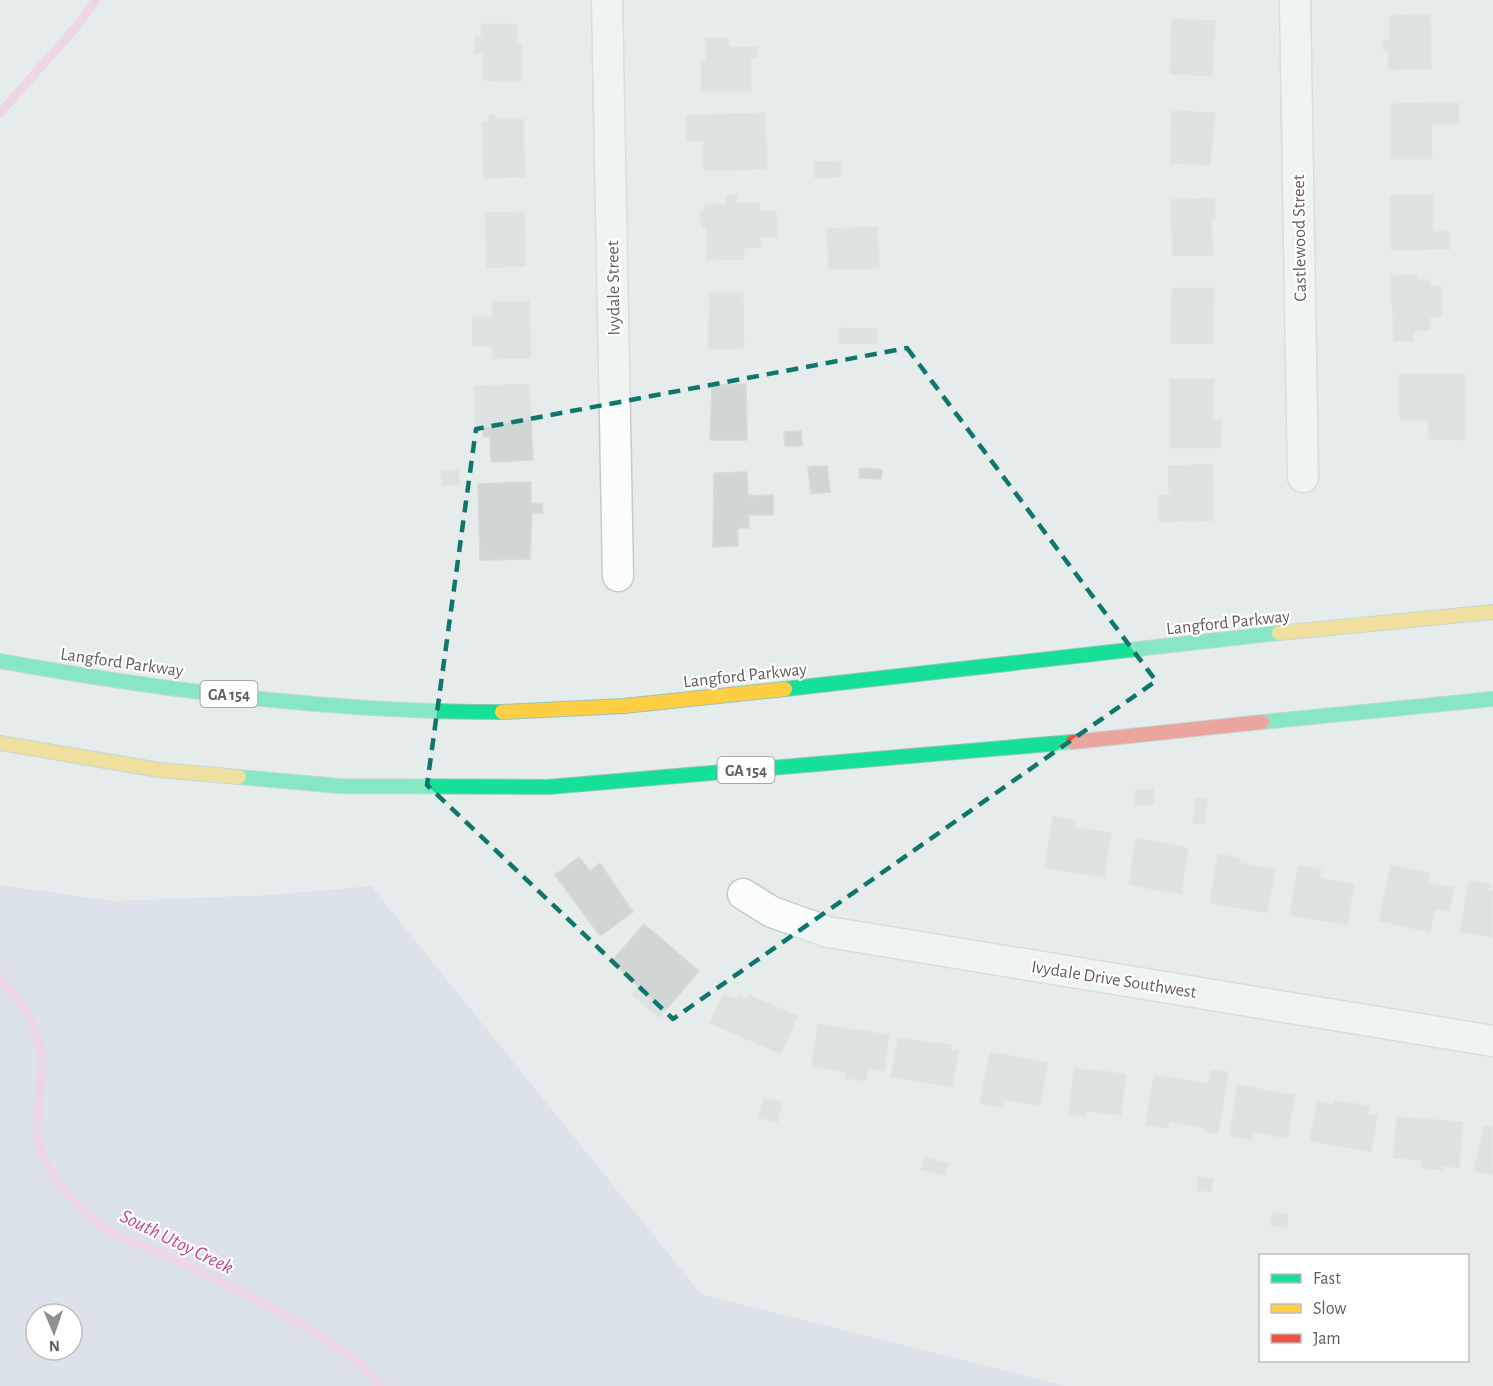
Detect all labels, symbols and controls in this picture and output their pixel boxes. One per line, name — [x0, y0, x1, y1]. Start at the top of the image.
street label: Castlewood Street — [1290, 174, 1310, 302]
street label: Ivydale Street — [604, 240, 624, 336]
street label: Langford Parkway — [1165, 608, 1291, 638]
street label: Langford Parkway — [59, 645, 185, 681]
street label: Langford Parkway — [682, 661, 808, 691]
road number: GA 154 — [200, 681, 258, 707]
road number: GA 154 — [718, 757, 774, 783]
street label: Ivydale Drive Southwest — [1030, 958, 1198, 1002]
water label: South Utoy Creek — [117, 1206, 236, 1278]
legend — [1259, 1254, 1469, 1362]
text: Fast — [1313, 1270, 1341, 1288]
text: Slow — [1313, 1300, 1346, 1318]
north arrow — [24, 1302, 84, 1362]
text: Jam — [1313, 1330, 1341, 1348]
text: N — [49, 1338, 60, 1354]

